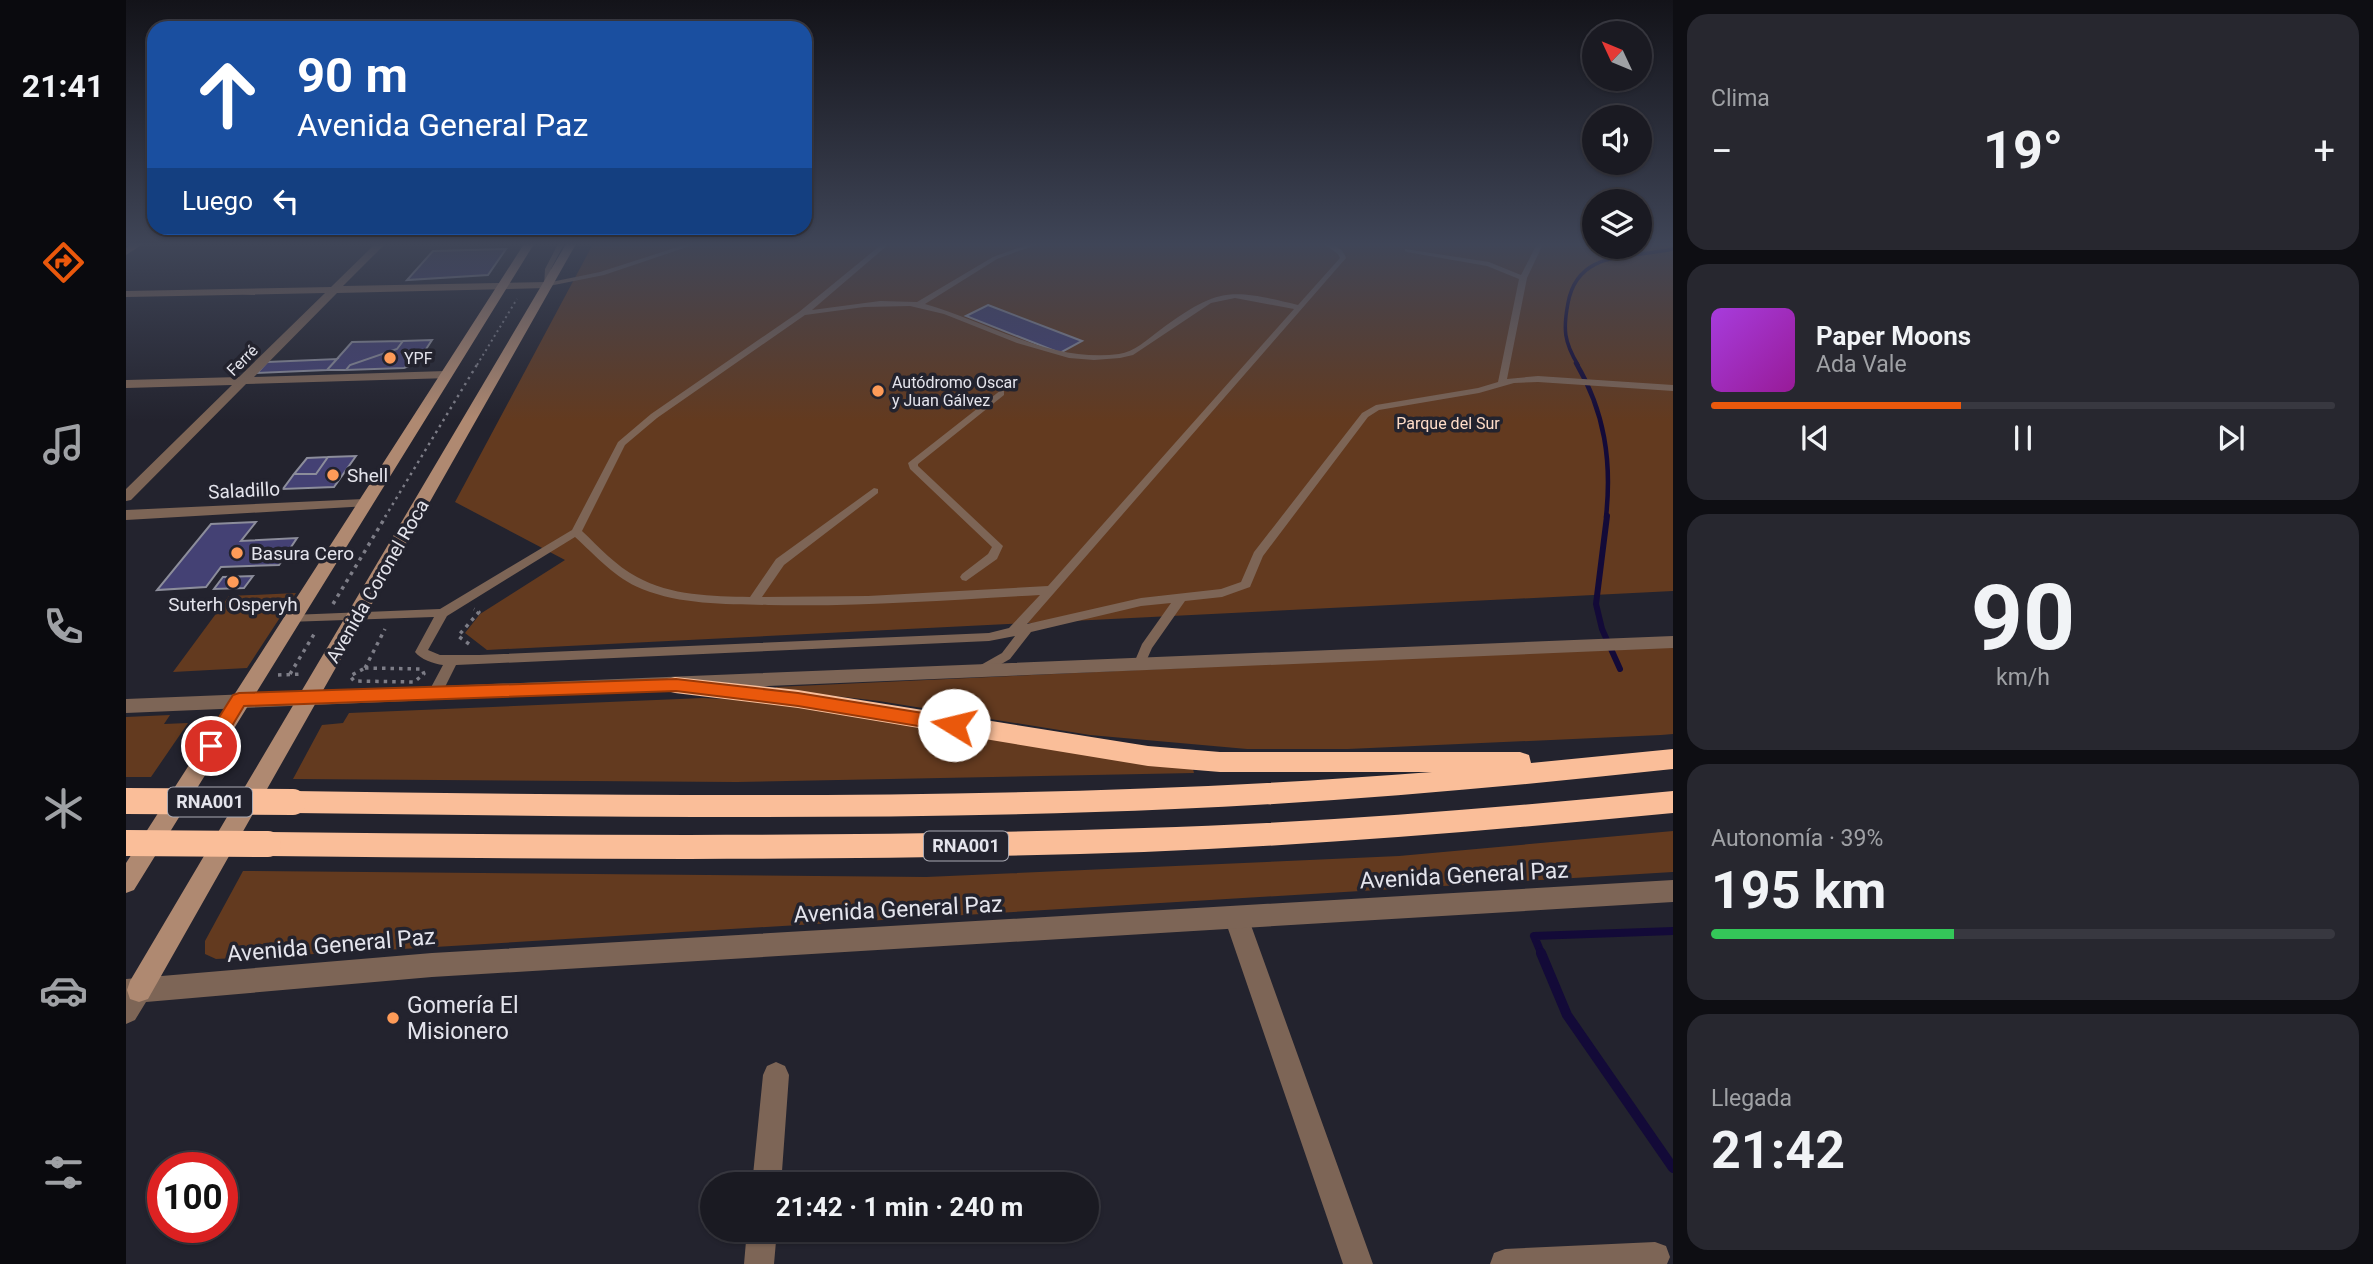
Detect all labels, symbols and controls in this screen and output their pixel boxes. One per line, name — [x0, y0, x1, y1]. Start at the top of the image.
north arrow — [1582, 21, 1652, 91]
map controls — [1582, 21, 1652, 259]
text: 90 m — [297, 47, 408, 104]
icon: ahead — [182, 49, 273, 140]
text: 21:41 — [22, 67, 104, 105]
text: Clima — [1711, 85, 1770, 112]
button: sound — [1582, 105, 1652, 175]
text: Avenida General Paz — [297, 106, 588, 144]
text: 19° — [1983, 120, 2063, 181]
text: − — [1711, 129, 1733, 173]
text: + — [2313, 129, 2335, 173]
icon: left — [267, 182, 305, 220]
text: Luego — [182, 186, 253, 216]
button: layers — [1582, 189, 1652, 259]
icon: directions — [39, 238, 88, 287]
text: Paper Moons — [1816, 321, 1971, 351]
street label: Ferré — [223, 341, 262, 380]
place label: YPF — [404, 349, 433, 368]
marker: YPF — [382, 350, 398, 366]
text: Ada Vale — [1816, 351, 1907, 378]
place label: Autódromo Oscar y Juan Gálvez — [892, 373, 1018, 410]
marker: Autódromo Oscar y Juan Gálvez — [870, 383, 886, 399]
park label: Parque del Sur — [1396, 414, 1500, 433]
icon: previous — [1796, 419, 1834, 457]
icon: pause — [2004, 419, 2042, 457]
icon: next — [2212, 419, 2250, 457]
icon: music — [39, 420, 88, 469]
place label: Shell — [347, 464, 388, 487]
marker: Shell — [325, 467, 341, 483]
street label: Saladillo — [207, 477, 281, 504]
street label: Avenida Coronel Roca — [321, 495, 434, 667]
place label: Basura Cero — [251, 542, 354, 565]
marker: Basura Cero — [229, 545, 245, 561]
text: 90 — [1971, 565, 2075, 671]
marker: Suterh Osperyh — [225, 574, 241, 590]
place label: Suterh Osperyh — [168, 593, 298, 616]
icon: phone — [39, 602, 88, 651]
text: km/h — [1996, 664, 2050, 691]
position arrow — [917, 688, 991, 762]
pin — [181, 716, 241, 776]
icon: arrive — [192, 727, 230, 765]
icon: climate — [39, 784, 88, 833]
road number: RNA001 — [168, 788, 252, 816]
text: Autonomía · 39% — [1711, 825, 1883, 852]
road number: RNA001 — [924, 832, 1008, 860]
street label: Avenida General Paz — [1359, 857, 1569, 894]
text: 195 km — [1711, 860, 1886, 921]
street label: Avenida General Paz — [793, 891, 1003, 928]
street label: Avenida General Paz — [226, 923, 436, 968]
icon: car — [39, 966, 88, 1015]
place label: Gomería El Misionero — [407, 992, 519, 1045]
marker: Gomería El Misionero — [385, 1010, 401, 1026]
text: Llegada — [1711, 1085, 1792, 1112]
text: 21:42 — [1711, 1120, 1845, 1181]
icon: filters — [39, 1148, 88, 1197]
speed limit sign: 100 — [147, 1152, 238, 1243]
text: 21:42 · 1 min · 240 m — [776, 1192, 1023, 1222]

